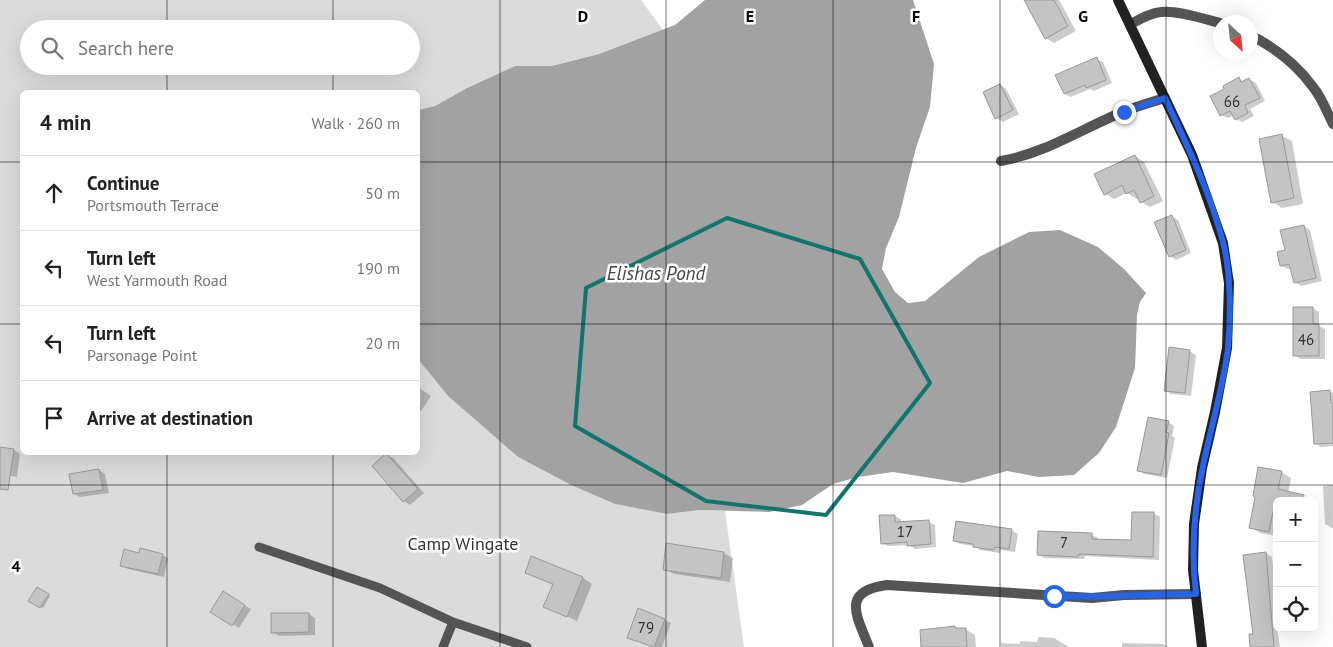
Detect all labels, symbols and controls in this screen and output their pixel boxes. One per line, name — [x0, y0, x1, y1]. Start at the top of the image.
text: D — [578, 6, 588, 26]
text: E — [746, 6, 754, 26]
text: F — [912, 6, 920, 26]
text: G — [1078, 6, 1088, 26]
north arrow — [1213, 15, 1258, 60]
search box — [20, 20, 420, 75]
icon: search — [38, 34, 66, 62]
text: Search here — [78, 36, 174, 60]
house number: 66 — [1224, 92, 1240, 111]
route end — [1113, 101, 1136, 124]
text: 4 min — [40, 109, 91, 136]
text: Walk · 260 m — [311, 113, 400, 133]
text: Continue — [87, 171, 159, 195]
icon: ahead — [40, 179, 68, 207]
text: 50 m — [365, 183, 400, 203]
text: Portsmouth Terrace — [87, 195, 219, 215]
text: Turn left — [87, 246, 156, 270]
icon: left — [40, 254, 68, 282]
text: 190 m — [357, 258, 400, 278]
water label: Elishas Pond — [607, 261, 707, 285]
text: West Yarmouth Road — [87, 270, 227, 290]
text: Turn left — [87, 321, 156, 345]
icon: left — [40, 329, 68, 357]
house number: 46 — [1298, 330, 1314, 349]
text: 20 m — [365, 333, 400, 353]
text: Parsonage Point — [87, 345, 197, 365]
icon: arrive — [40, 404, 68, 432]
text: Arrive at destination — [87, 406, 253, 430]
map controls — [1273, 497, 1318, 632]
button: + — [1273, 497, 1318, 542]
house number: 17 — [897, 522, 913, 541]
park label: Camp Wingate — [408, 532, 518, 555]
house number: 7 — [1060, 533, 1068, 552]
button: − — [1273, 542, 1318, 587]
text: 4 — [11, 556, 21, 576]
route start — [1043, 585, 1066, 608]
button: locate — [1273, 587, 1318, 632]
house number: 79 — [638, 618, 654, 637]

